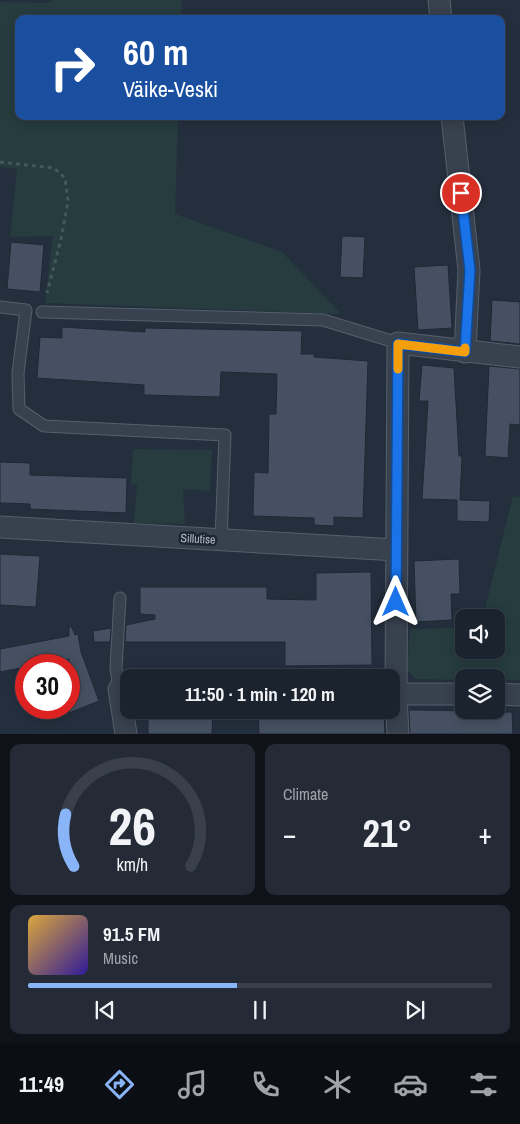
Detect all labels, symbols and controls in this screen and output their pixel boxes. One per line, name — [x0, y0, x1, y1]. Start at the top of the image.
text: 60 m — [123, 29, 188, 76]
icon: right — [40, 35, 105, 100]
text: Väike-Veski — [123, 74, 218, 104]
pin — [440, 172, 482, 214]
icon: arrive — [447, 179, 475, 207]
street label: Sillutise — [180, 530, 216, 548]
position arrow — [369, 575, 421, 627]
map controls — [455, 609, 505, 719]
button: sound — [455, 609, 505, 659]
speed limit sign: 30 — [15, 654, 80, 719]
button: layers — [455, 669, 505, 719]
text: 11:50 · 1 min · 120 m — [185, 681, 335, 707]
text: Climate — [283, 783, 328, 805]
text: 26 — [109, 791, 156, 861]
text: 21° — [363, 808, 412, 859]
text: − — [283, 815, 296, 853]
text: + — [479, 815, 492, 853]
text: km/h — [117, 853, 148, 877]
text: 91.5 FM — [103, 921, 160, 947]
text: Music — [103, 947, 138, 969]
icon: previous — [91, 996, 119, 1024]
icon: pause — [246, 996, 274, 1024]
icon: next — [401, 996, 429, 1024]
icon: directions — [102, 1067, 137, 1102]
icon: music — [175, 1067, 210, 1102]
icon: phone — [248, 1067, 283, 1102]
icon: climate — [320, 1067, 355, 1102]
icon: car — [393, 1067, 428, 1102]
icon: filters — [466, 1067, 501, 1102]
text: 11:49 — [19, 1069, 64, 1099]

